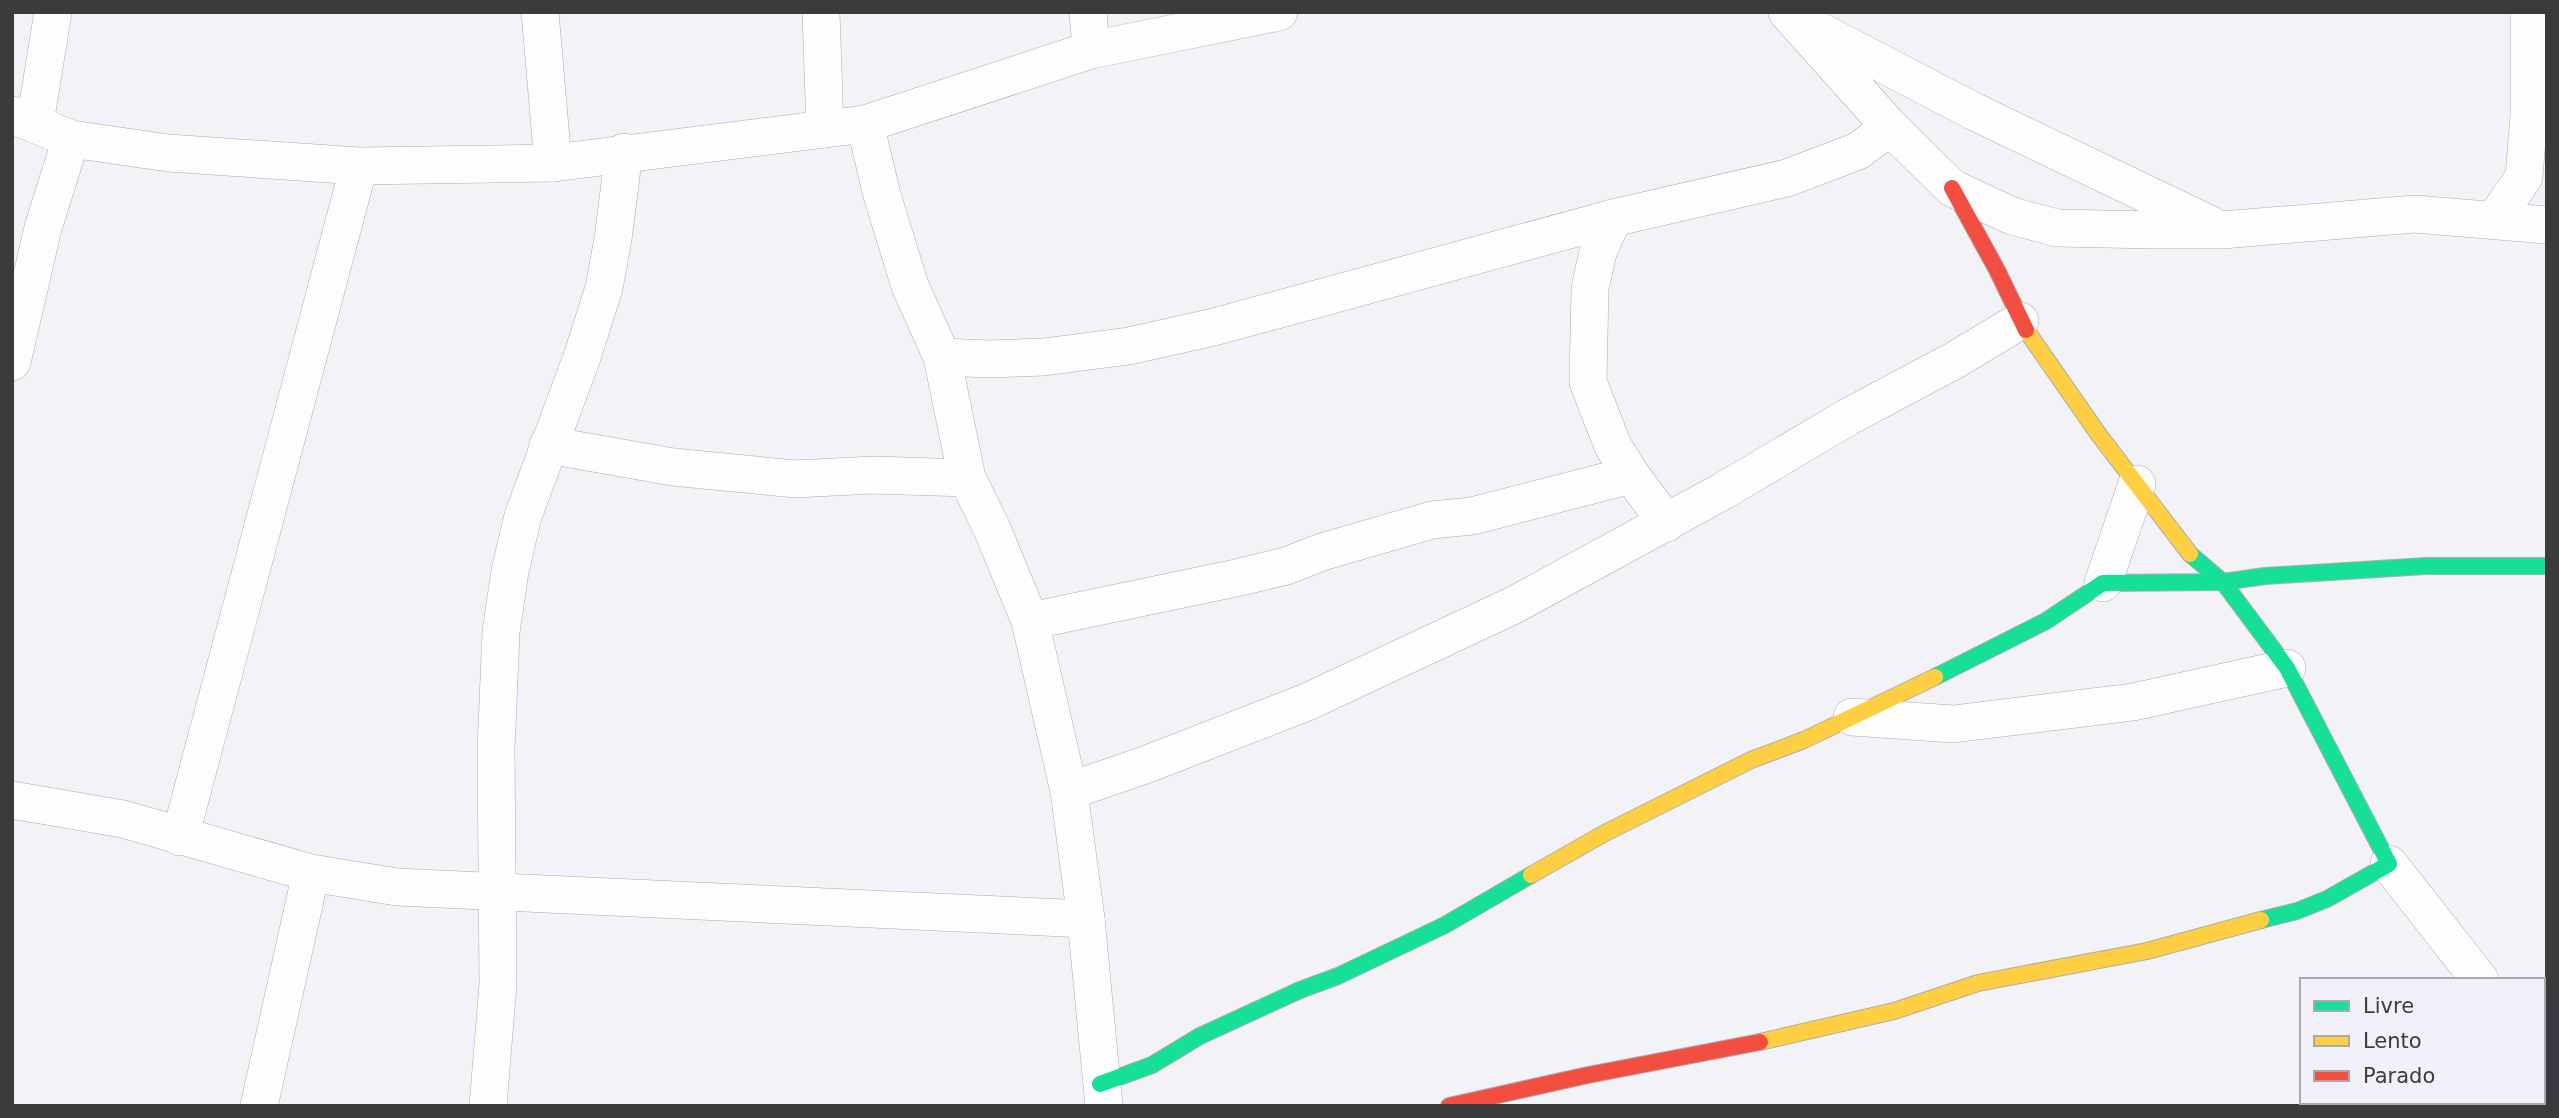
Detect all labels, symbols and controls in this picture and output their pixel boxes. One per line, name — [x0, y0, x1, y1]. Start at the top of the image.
legend — [2300, 978, 2545, 1104]
text: Livre — [2363, 994, 2414, 1018]
text: Lento — [2363, 1029, 2422, 1053]
text: Parado — [2363, 1064, 2435, 1088]

